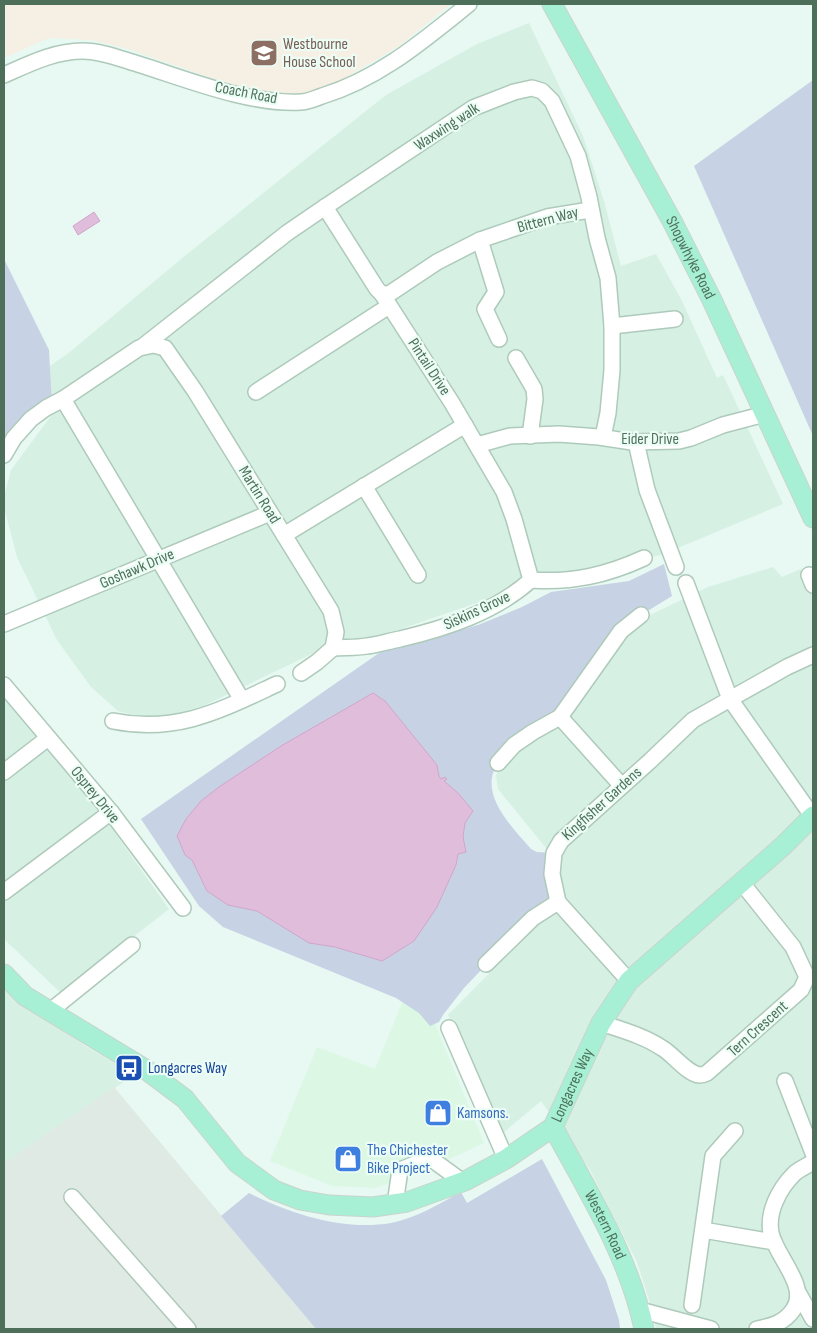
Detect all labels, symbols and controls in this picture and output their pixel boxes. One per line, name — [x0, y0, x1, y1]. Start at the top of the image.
place label: Westbourne House School — [283, 35, 356, 72]
school or university icon: Westbourne House School — [249, 38, 279, 68]
street label: Coach Road — [213, 78, 279, 108]
street label: Waxwing walk — [411, 99, 483, 155]
street label: Bittern Way — [515, 203, 581, 237]
street label: Shopwhyke Road — [662, 213, 719, 302]
street label: Pintail Drive — [404, 335, 454, 399]
street label: Eider Drive — [621, 430, 679, 449]
street label: Martin Road — [234, 463, 284, 527]
street label: Goshawk Drive — [97, 545, 177, 593]
street label: Siskins Grove — [441, 587, 513, 635]
street label: Osprey Drive — [66, 763, 124, 827]
street label: Kingfisher Gardens — [558, 763, 646, 845]
street label: Tern Crescent — [724, 997, 792, 1061]
street label: Longacres Way — [547, 1045, 598, 1125]
bus stop icon: Longacres Way — [114, 1053, 144, 1083]
place label: Longacres Way — [148, 1059, 227, 1078]
shop icon: Kamsons. — [423, 1098, 453, 1128]
place label: Kamsons. — [457, 1104, 509, 1123]
place label: The Chichester Bike Project — [367, 1141, 448, 1178]
shop icon: The Chichester Bike Project — [333, 1144, 363, 1174]
street label: Western Road — [580, 1187, 630, 1262]

